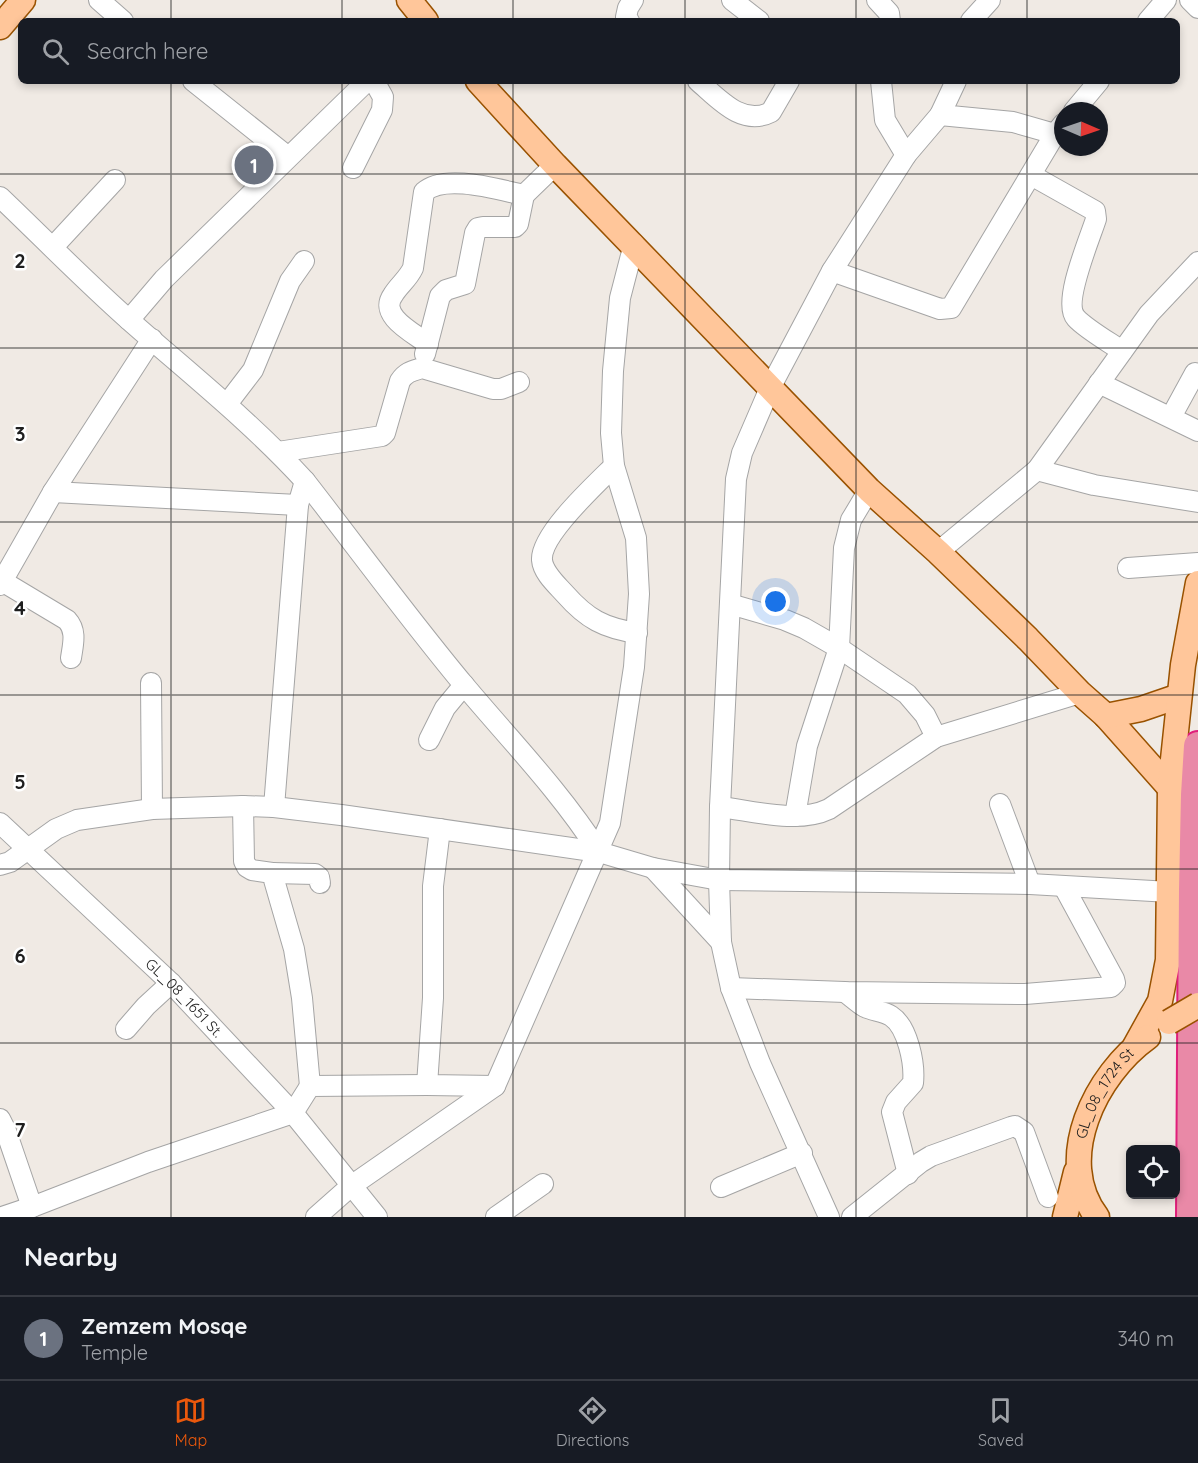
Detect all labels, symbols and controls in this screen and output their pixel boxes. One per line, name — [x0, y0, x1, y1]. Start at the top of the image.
search box — [18, 18, 1180, 84]
icon: search — [39, 35, 72, 68]
text: Search here — [87, 37, 208, 65]
north arrow — [1054, 102, 1108, 156]
pin: 1 — [234, 142, 274, 188]
text: 2 — [14, 248, 26, 273]
text: 3 — [15, 421, 25, 446]
your location — [761, 587, 790, 616]
text: 4 — [14, 595, 26, 620]
text: 5 — [14, 769, 26, 794]
text: 6 — [14, 943, 26, 968]
street label: GL_08_1651 St. — [142, 954, 227, 1041]
street label: GL_08_1724 St — [1071, 1044, 1138, 1140]
text: 7 — [15, 1117, 26, 1142]
map controls — [1126, 1145, 1180, 1199]
button: locate — [1126, 1145, 1180, 1199]
text: Nearby — [24, 1240, 118, 1273]
text: Zemzem Mosqe — [81, 1312, 247, 1340]
text: 1 — [40, 1326, 47, 1351]
text: 340 m — [1117, 1326, 1174, 1351]
text: Temple — [81, 1340, 148, 1365]
tab: Map — [174, 1394, 207, 1450]
tab: Directions — [556, 1394, 629, 1450]
tab: Saved — [978, 1394, 1024, 1450]

